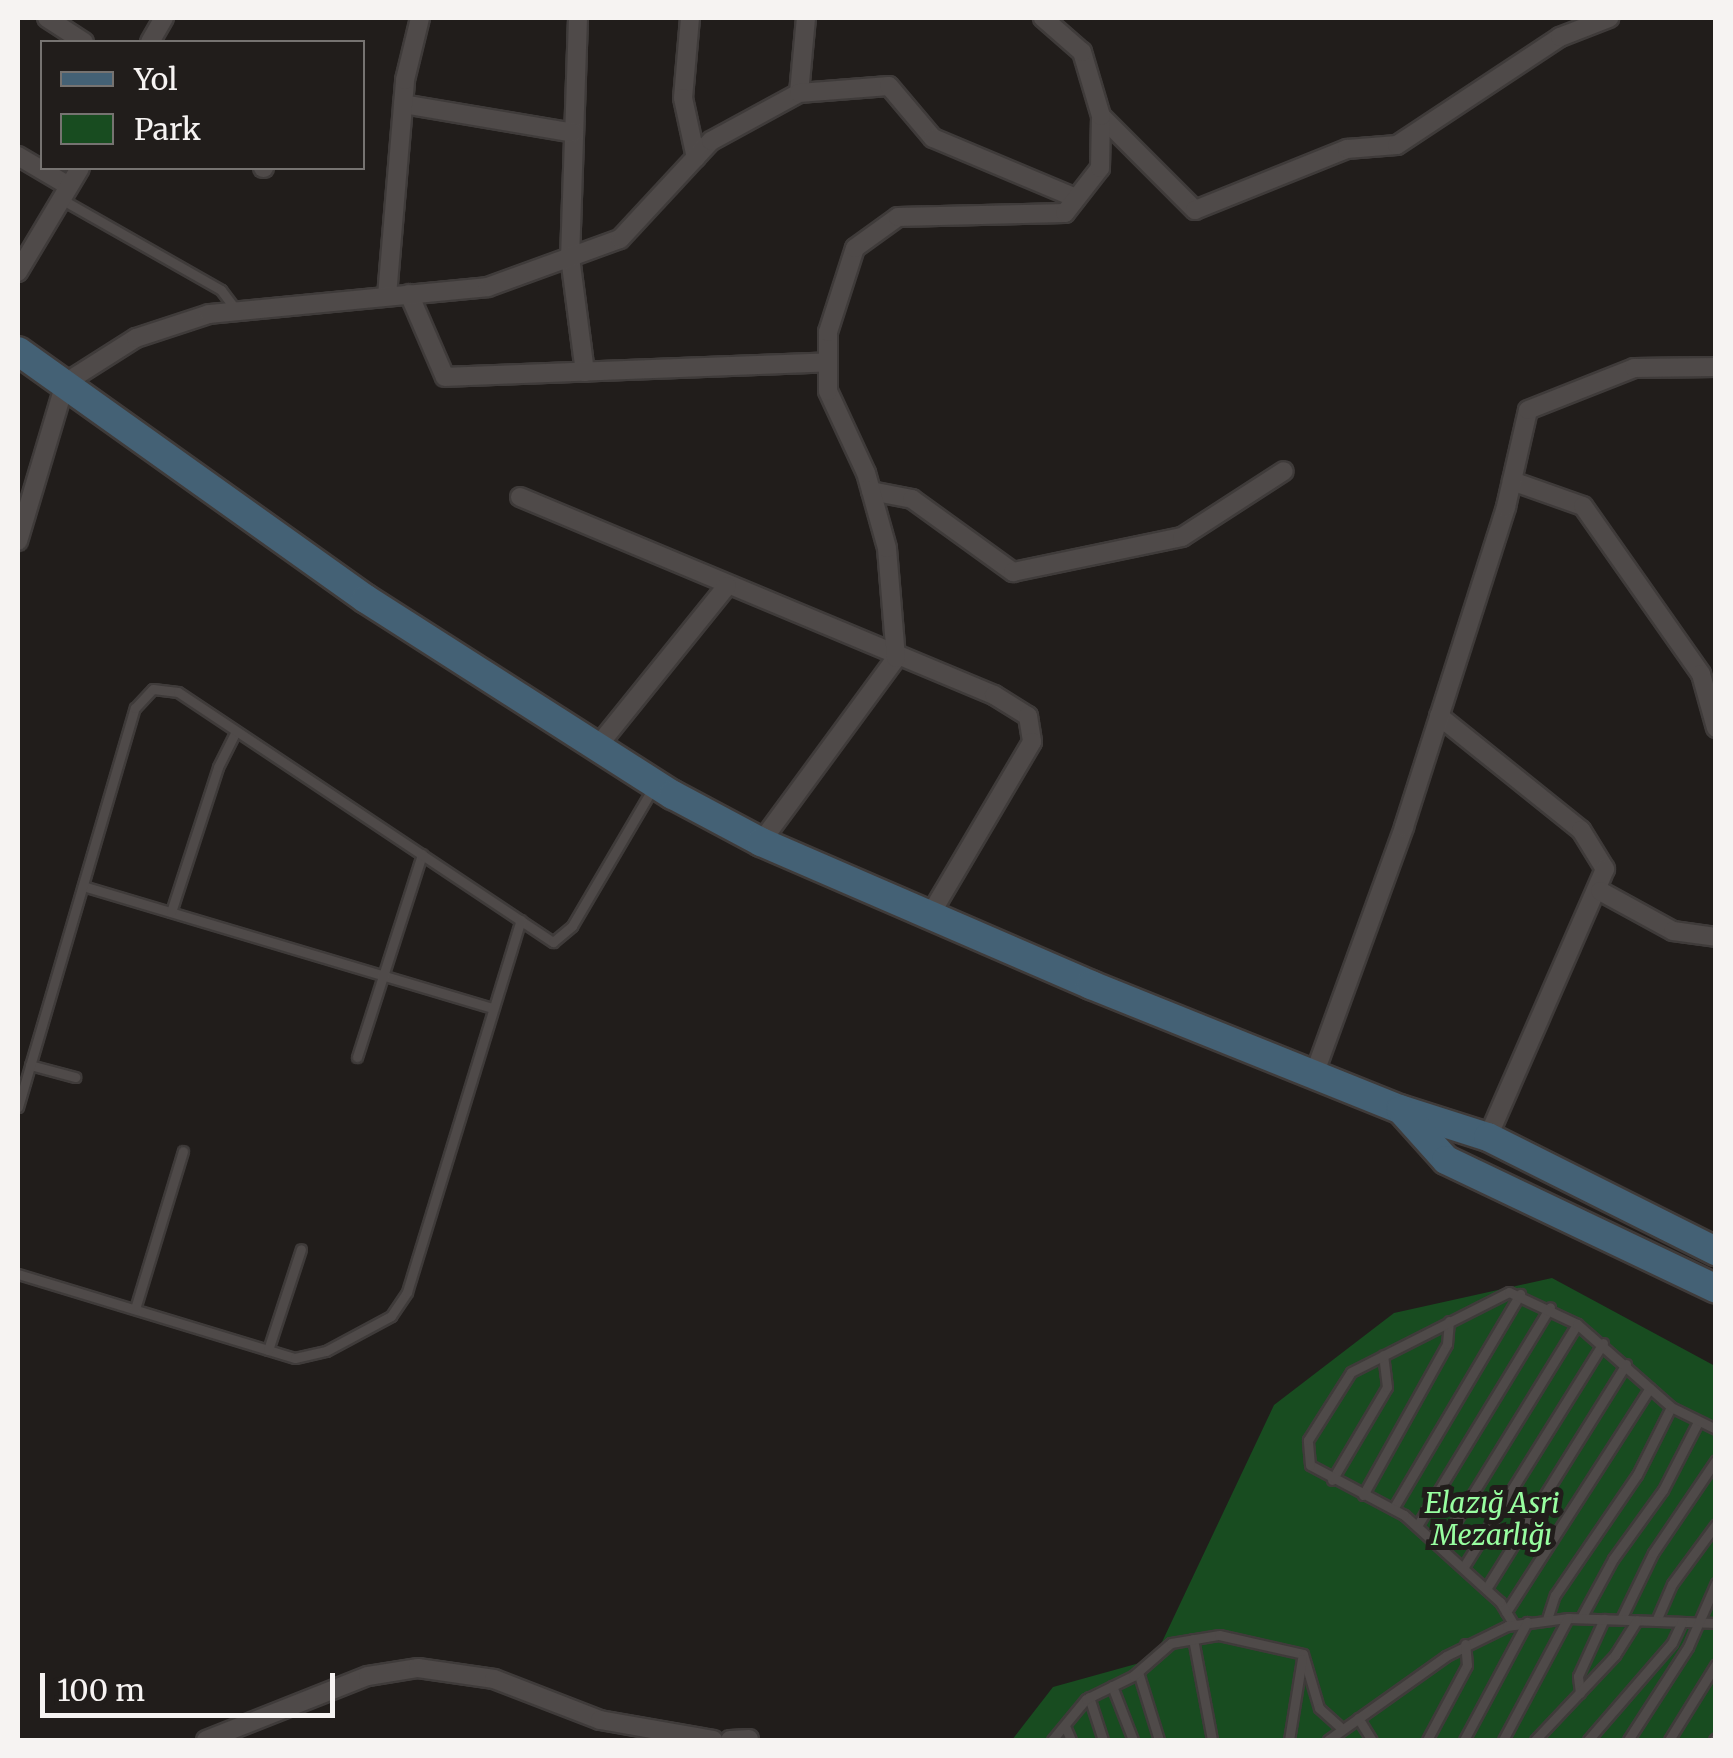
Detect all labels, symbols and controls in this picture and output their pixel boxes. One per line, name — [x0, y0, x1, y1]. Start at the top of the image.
legend — [40, 40, 365, 170]
text: Yol — [134, 60, 177, 98]
text: Park — [134, 110, 201, 148]
park label: Elazığ Asri Mezarlığı — [1424, 1486, 1560, 1552]
scale bar — [45, 1653, 340, 1715]
text: 100 m — [57, 1671, 145, 1709]

